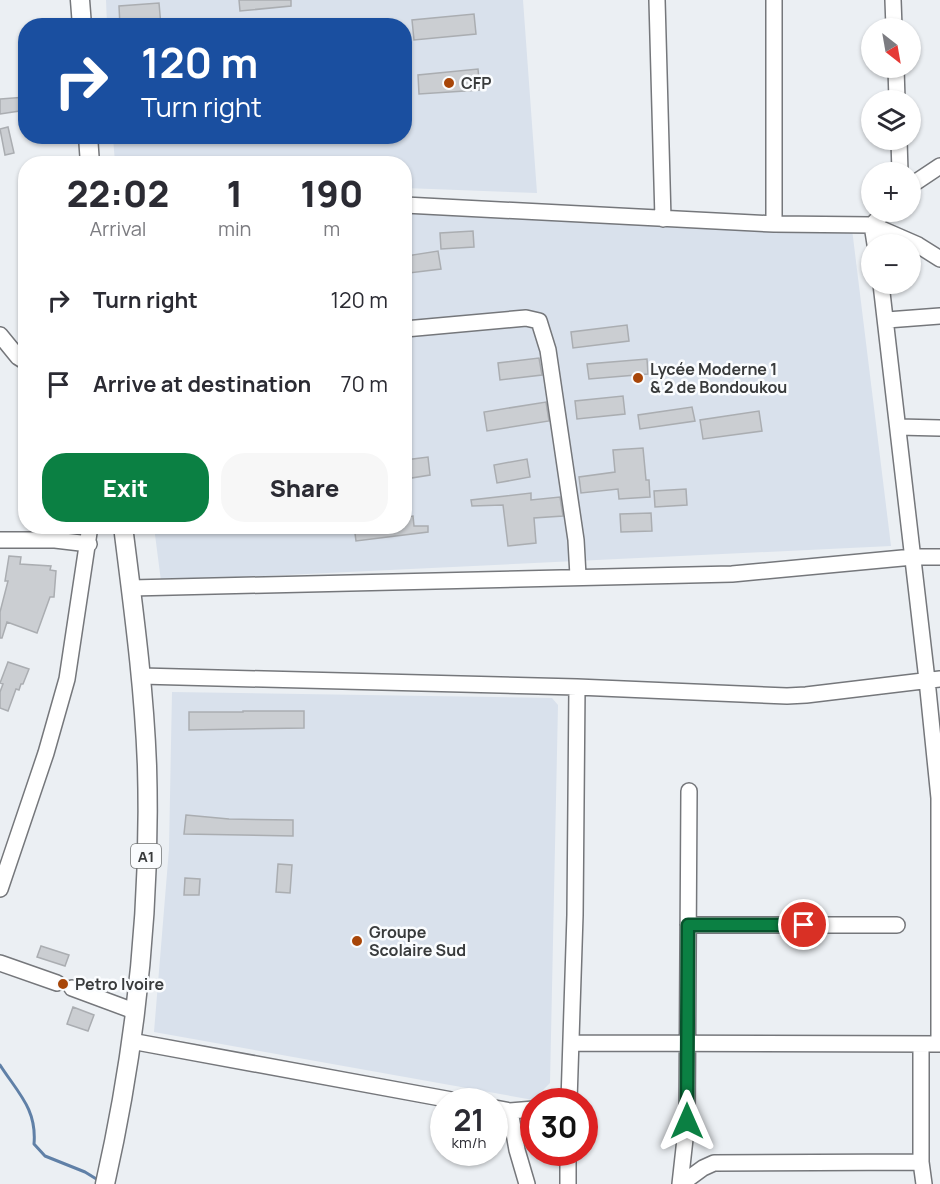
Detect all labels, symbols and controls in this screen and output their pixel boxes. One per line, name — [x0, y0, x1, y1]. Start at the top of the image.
north arrow — [861, 18, 921, 78]
map controls — [861, 18, 921, 294]
text: 120 m — [141, 33, 258, 91]
icon: right — [42, 42, 120, 120]
place label: CFP — [461, 72, 491, 94]
marker: CFP — [442, 76, 456, 90]
text: Turn right — [141, 88, 262, 125]
button: layers — [861, 90, 921, 150]
button: + — [861, 162, 921, 222]
text: 22:02 — [67, 169, 169, 218]
text: 1 — [227, 169, 243, 218]
text: 190 — [300, 169, 363, 218]
text: Arrival — [89, 215, 147, 242]
text: min — [218, 215, 251, 242]
text: m — [323, 215, 340, 242]
button: − — [861, 234, 921, 294]
icon: right — [42, 284, 75, 317]
text: Turn right — [93, 285, 198, 315]
text: 120 m — [330, 285, 388, 315]
place label: Lycée Moderne 1 & 2 de Bondoukou — [650, 358, 787, 398]
icon: arrive — [42, 368, 75, 401]
text: Arrive at destination — [93, 369, 311, 399]
text: 70 m — [340, 369, 388, 399]
marker: Lycée Moderne 1 & 2 de Bondoukou — [631, 371, 645, 385]
button: Exit — [42, 453, 209, 522]
button: Share — [221, 453, 388, 522]
road number: A1 — [131, 844, 161, 868]
pin — [778, 899, 829, 950]
icon: arrive — [787, 908, 820, 941]
place label: Groupe Scolaire Sud — [369, 921, 466, 961]
marker: Groupe Scolaire Sud — [350, 934, 364, 948]
place label: Petro Ivoire — [75, 973, 165, 995]
marker: Petro Ivoire — [56, 977, 70, 991]
speed limit sign: 30 — [520, 1088, 598, 1166]
position arrow — [655, 1089, 719, 1153]
text: 21 — [453, 1099, 485, 1140]
text: km/h — [452, 1132, 486, 1153]

